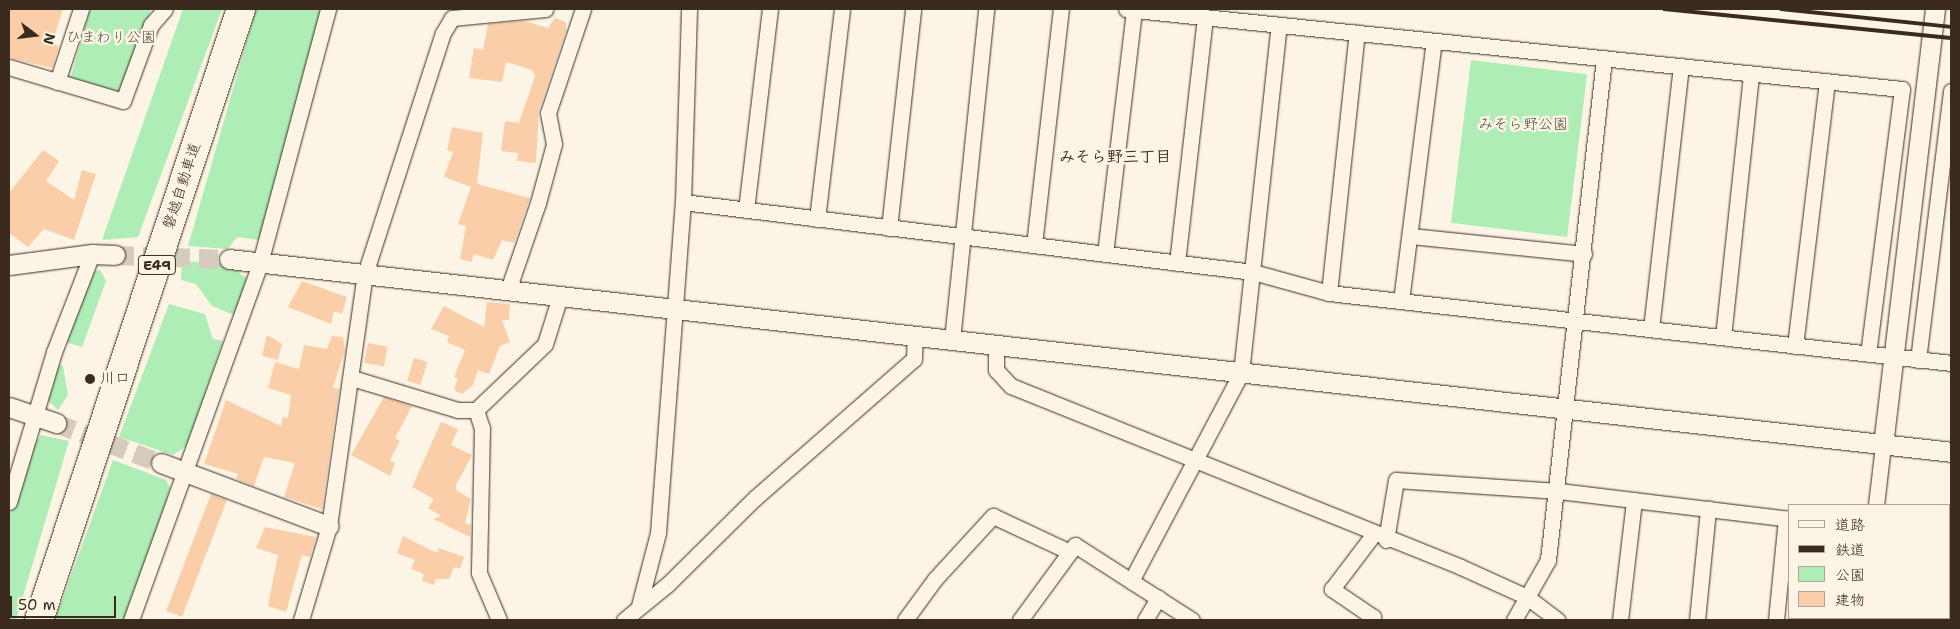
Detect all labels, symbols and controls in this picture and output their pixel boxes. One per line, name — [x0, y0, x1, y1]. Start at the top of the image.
north arrow — [10, 10, 60, 60]
park label: ひまわり公園 — [66, 29, 156, 47]
text: N — [39, 31, 60, 47]
park label: みそら野公園 — [1478, 116, 1568, 134]
street label: 磐越自動車道 — [160, 140, 204, 232]
district label: みそら野三丁目 — [1059, 147, 1171, 167]
road number: E49 — [137, 254, 177, 276]
place label: 川口 — [100, 370, 130, 388]
marker: 川口 — [84, 373, 96, 385]
legend — [1788, 504, 1950, 619]
text: 道路 — [1835, 515, 1865, 535]
text: 鉄道 — [1835, 540, 1865, 560]
text: 公園 — [1835, 565, 1865, 585]
scale bar — [12, 586, 119, 618]
text: 建物 — [1835, 590, 1865, 610]
text: 50 m — [18, 595, 56, 615]

